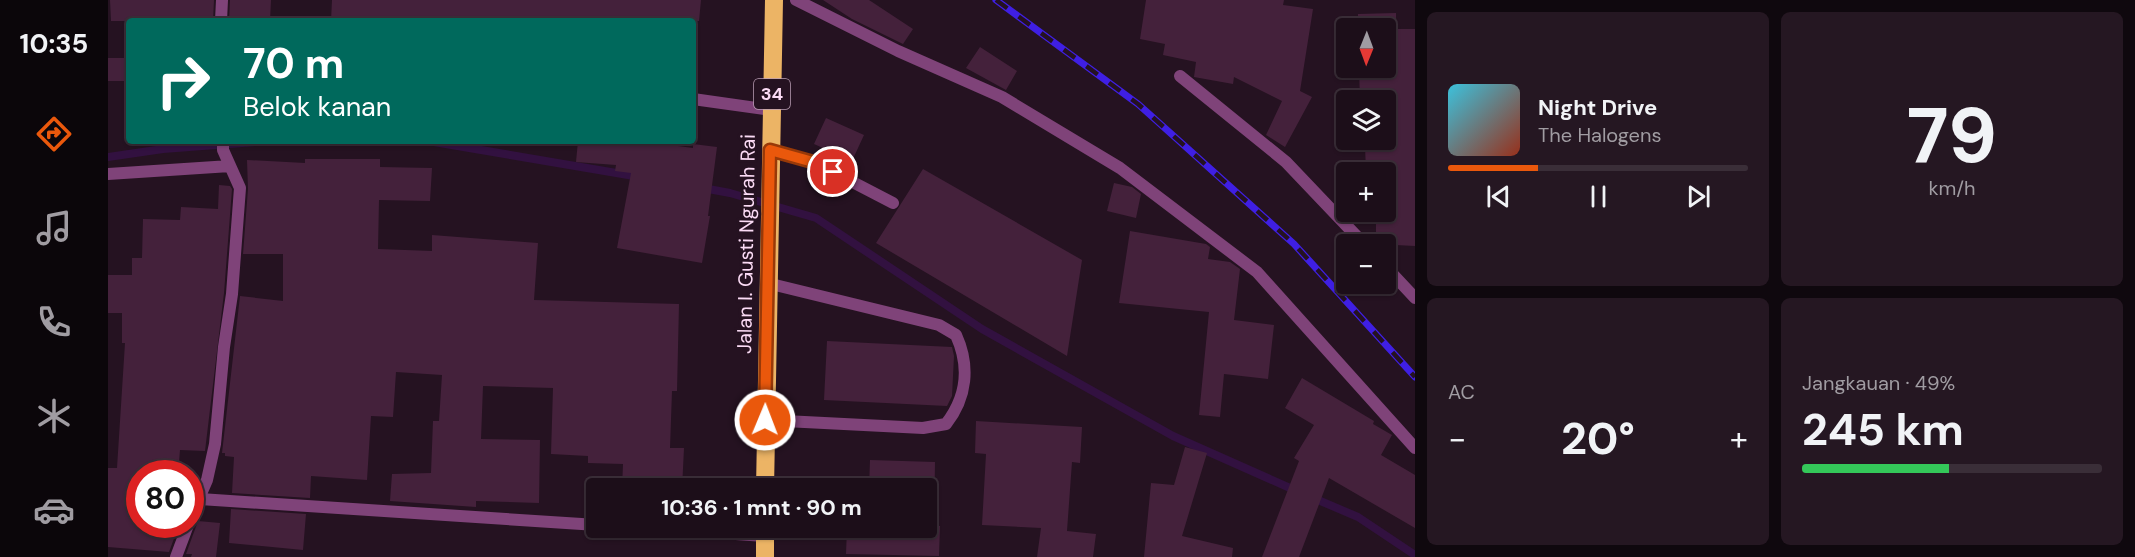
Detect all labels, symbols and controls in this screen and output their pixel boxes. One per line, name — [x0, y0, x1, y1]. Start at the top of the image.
north arrow — [1336, 18, 1396, 78]
map controls — [1336, 18, 1396, 294]
text: 10:35 — [20, 26, 88, 61]
text: 70 m — [243, 36, 344, 91]
icon: right — [144, 42, 222, 120]
road number: 34 — [754, 79, 790, 109]
text: 79 — [1907, 85, 1997, 186]
text: Belok kanan — [243, 89, 391, 124]
button: layers — [1336, 90, 1396, 150]
text: Night Drive — [1538, 93, 1657, 122]
icon: directions — [33, 113, 75, 155]
text: The Halogens — [1538, 122, 1661, 148]
street label: Jalan I. Gusti Ngurah Rai — [731, 134, 761, 354]
pin — [807, 146, 858, 197]
icon: arrive — [816, 155, 849, 188]
button: + — [1336, 162, 1396, 222]
text: km/h — [1928, 175, 1976, 201]
icon: previous — [1482, 180, 1515, 213]
icon: pause — [1582, 180, 1615, 213]
icon: next — [1682, 180, 1715, 213]
icon: music — [33, 207, 75, 249]
button: − — [1336, 234, 1396, 294]
icon: phone — [33, 301, 75, 343]
text: Jangkauan · 49% — [1802, 370, 1955, 396]
text: AC — [1448, 379, 1475, 405]
position arrow — [733, 388, 797, 452]
icon: climate — [33, 395, 75, 437]
text: 245 km — [1802, 400, 1964, 459]
text: 20° — [1561, 409, 1635, 468]
text: − — [1448, 417, 1466, 460]
text: + — [1730, 417, 1748, 460]
speed limit sign: 80 — [126, 460, 204, 538]
icon: car — [33, 489, 75, 531]
text: 10:36 · 1 mnt · 90 m — [661, 493, 862, 522]

